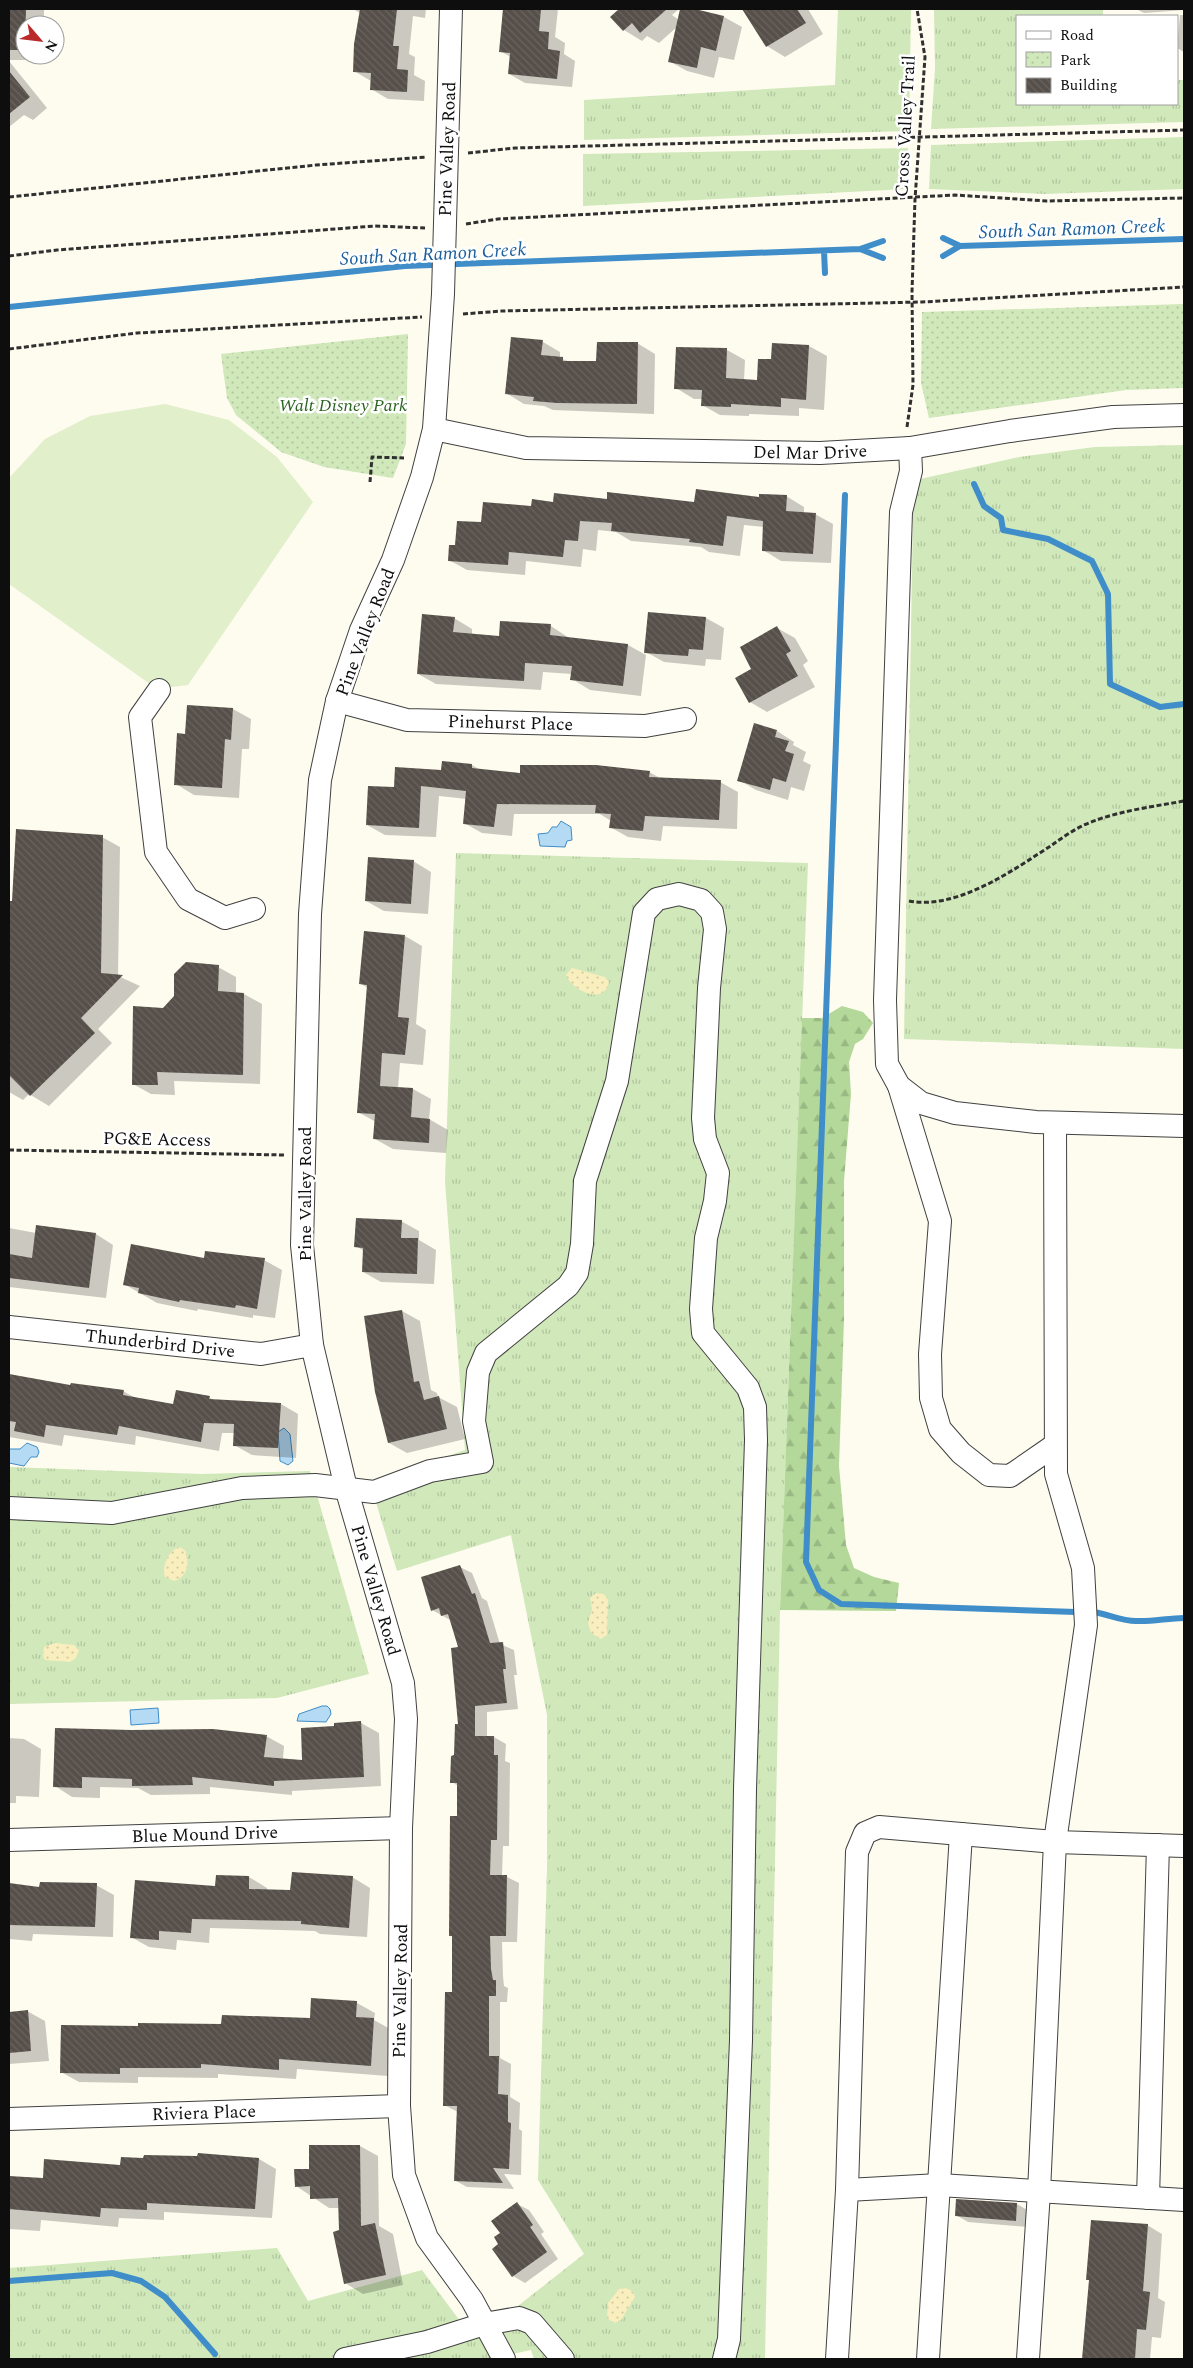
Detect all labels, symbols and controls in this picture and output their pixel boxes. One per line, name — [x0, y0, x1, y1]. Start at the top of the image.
north arrow — [15, 15, 65, 65]
legend — [1016, 15, 1178, 105]
text: Road — [1060, 24, 1094, 47]
text: N — [39, 36, 63, 56]
text: Park — [1060, 49, 1091, 72]
street label: Cross Valley Trail — [888, 54, 923, 198]
text: Building — [1060, 74, 1117, 97]
street label: Pine Valley Road — [432, 81, 463, 217]
water label: South San Ramon Creek — [978, 212, 1166, 247]
water label: South San Ramon Creek — [339, 235, 527, 274]
park label: Walt Disney Park — [279, 392, 408, 419]
street label: Del Mar Drive — [753, 437, 868, 467]
street label: Pine Valley Road — [329, 564, 402, 700]
street label: Pinehurst Place — [447, 708, 573, 738]
street label: PG&E Access — [102, 1125, 211, 1154]
street label: Pine Valley Road — [292, 1127, 319, 1261]
street label: Thunderbird Drive — [84, 1322, 236, 1365]
street label: Pine Valley Road — [344, 1522, 407, 1659]
street label: Blue Mound Drive — [131, 1819, 279, 1850]
street label: Pine Valley Road — [386, 1923, 415, 2059]
street label: Riviera Place — [151, 2098, 256, 2128]

